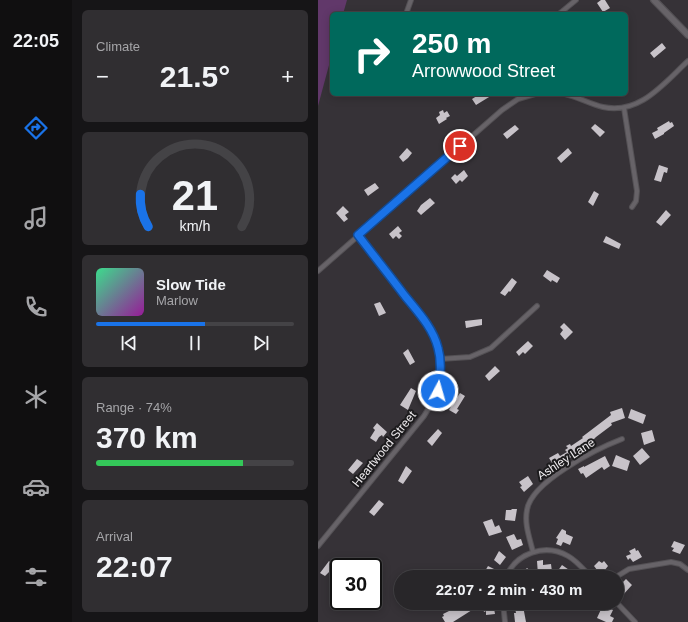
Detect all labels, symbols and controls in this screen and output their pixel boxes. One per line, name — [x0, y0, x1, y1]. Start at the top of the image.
icon: right — [346, 28, 398, 80]
text: 250 m — [412, 28, 491, 59]
text: 22:05 — [13, 31, 59, 51]
text: Climate — [96, 39, 140, 54]
text: 21.5° — [160, 60, 230, 93]
text: Arrowwood Street — [412, 61, 555, 81]
text: − — [96, 64, 109, 89]
text: + — [281, 64, 294, 89]
icon: directions — [22, 114, 50, 142]
pin — [443, 129, 477, 163]
icon: arrive — [449, 135, 471, 157]
text: 21 — [172, 171, 218, 218]
icon: music — [22, 204, 50, 232]
text: km/h — [180, 217, 211, 233]
text: Slow Tide — [156, 276, 226, 293]
icon: phone — [22, 293, 50, 321]
text: Marlow — [156, 293, 198, 308]
icon: previous — [118, 332, 140, 354]
icon: pause — [184, 332, 206, 354]
icon: next — [250, 332, 272, 354]
position arrow — [417, 370, 459, 412]
icon: climate — [22, 383, 50, 411]
text: Range · 74% — [96, 400, 172, 415]
street label: Heartwood Street — [349, 408, 419, 490]
text: 370 km — [96, 421, 198, 454]
street label: Ashley Lane — [534, 435, 598, 483]
icon: car — [22, 473, 50, 501]
text: Arrival — [96, 529, 133, 544]
text: 22:07 — [96, 550, 173, 583]
speed limit sign: 30 — [330, 558, 382, 610]
icon: filters — [22, 563, 50, 591]
text: 22:07 · 2 min · 430 m — [436, 581, 582, 598]

